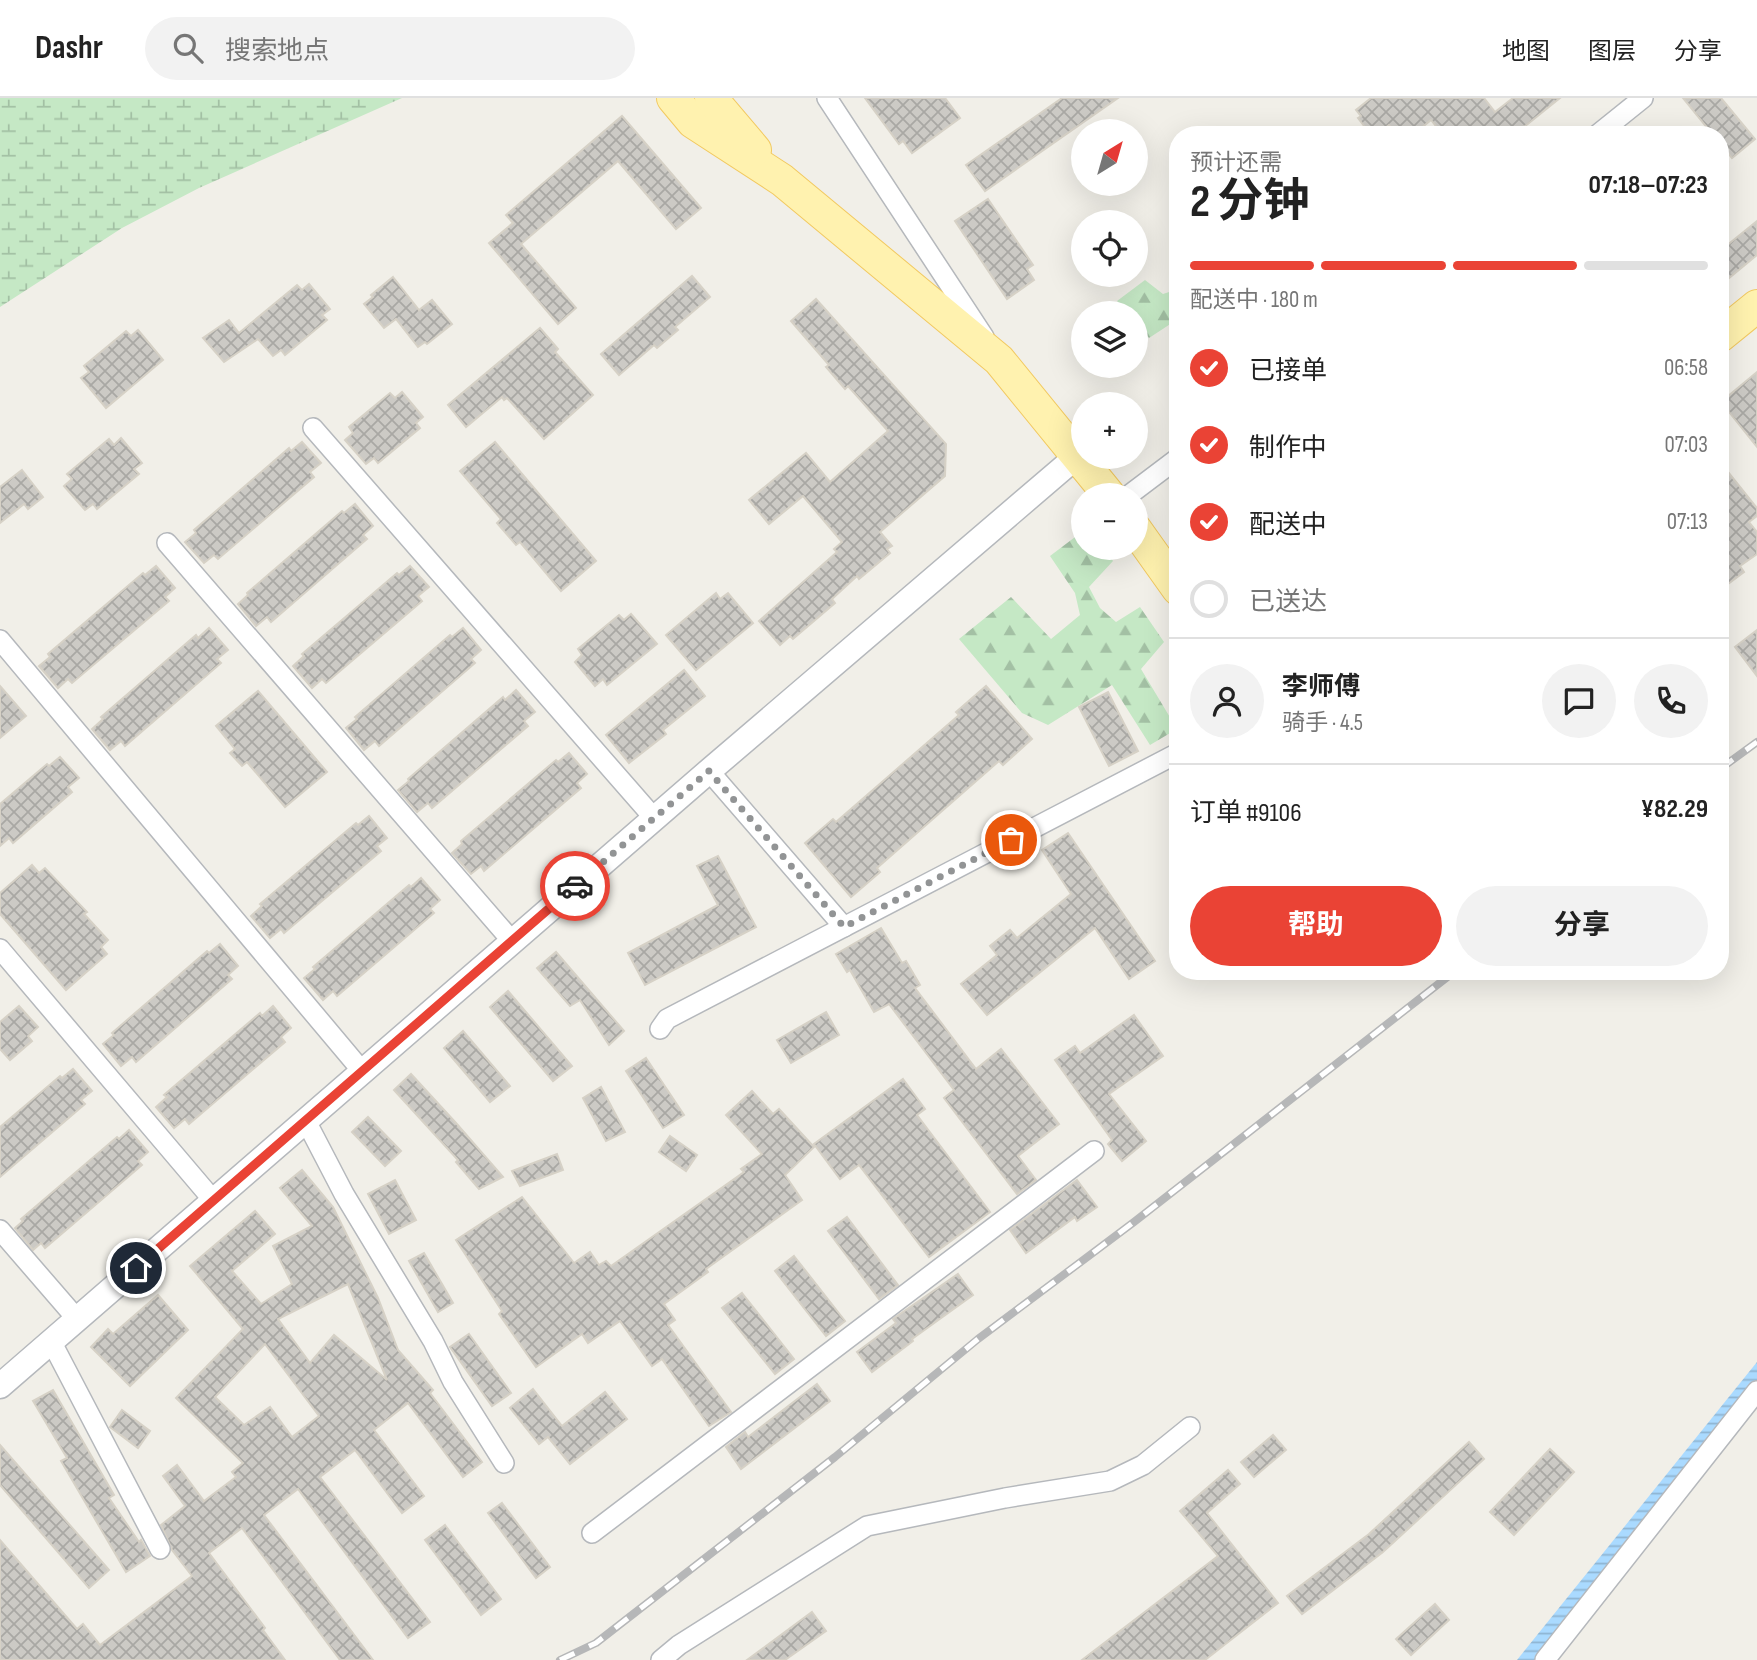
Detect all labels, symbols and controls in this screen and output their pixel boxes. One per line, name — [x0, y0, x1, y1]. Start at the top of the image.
search box — [145, 17, 635, 80]
text: Dashr — [35, 28, 103, 68]
icon: search — [169, 29, 207, 67]
text: 搜索地点 — [225, 36, 329, 67]
text: 地图 — [1502, 37, 1550, 66]
text: 图层 — [1588, 37, 1636, 66]
text: 分享 — [1674, 37, 1722, 66]
north arrow — [1071, 119, 1148, 196]
map controls — [1071, 119, 1148, 560]
text: 预计还需 — [1190, 149, 1282, 177]
text: 07:18–07:23 — [1589, 170, 1708, 201]
text: 2 分钟 — [1190, 175, 1309, 230]
button: locate — [1071, 210, 1148, 287]
text: 配送中 · 180 m — [1190, 286, 1318, 314]
button: layers — [1071, 301, 1148, 378]
icon: check — [1190, 349, 1228, 387]
text: 06:58 — [1664, 354, 1708, 382]
text: 已接单 — [1249, 356, 1327, 387]
button: + — [1071, 392, 1148, 469]
icon: check — [1190, 426, 1228, 464]
text: 07:03 — [1665, 431, 1708, 459]
text: 制作中 — [1249, 433, 1327, 464]
button: − — [1071, 483, 1148, 560]
icon: check — [1190, 503, 1228, 541]
text: 07:13 — [1667, 508, 1708, 536]
text: 配送中 — [1249, 510, 1327, 541]
text: 已送达 — [1249, 587, 1327, 618]
button: person — [1190, 664, 1264, 738]
button: chat — [1542, 664, 1616, 738]
button: phone — [1634, 664, 1708, 738]
text: 李师傅 — [1282, 672, 1360, 703]
text: 骑手 · 4.5 — [1282, 709, 1363, 737]
text: ¥82.29 — [1641, 794, 1708, 825]
text: 订单 #9106 — [1190, 798, 1302, 829]
pin — [981, 810, 1041, 870]
icon: bag — [992, 821, 1030, 859]
courier — [540, 851, 610, 921]
icon: car — [556, 867, 594, 905]
button: 帮助 — [1190, 886, 1442, 966]
button: 分享 — [1456, 886, 1708, 966]
pin — [106, 1238, 166, 1298]
icon: home — [117, 1249, 155, 1287]

